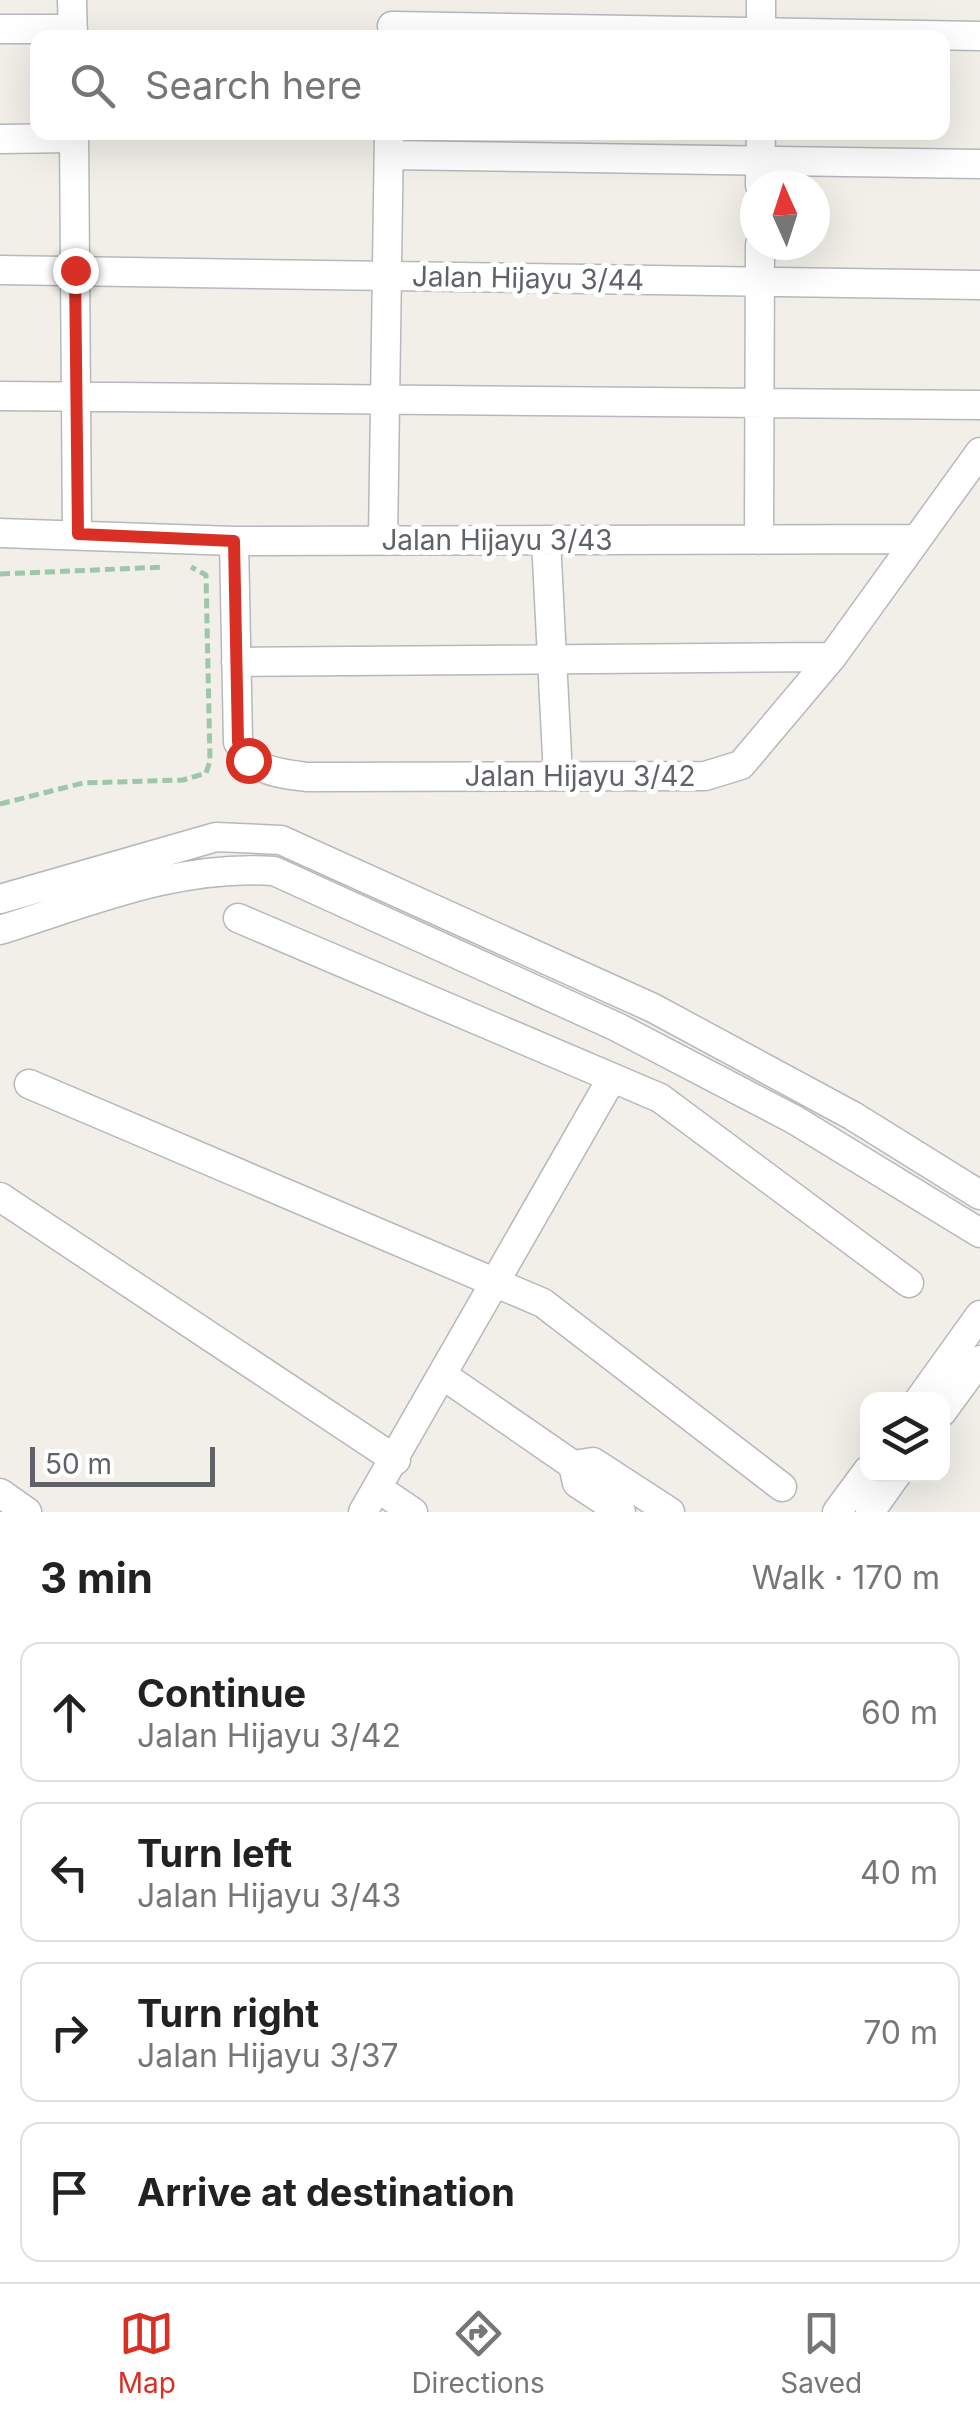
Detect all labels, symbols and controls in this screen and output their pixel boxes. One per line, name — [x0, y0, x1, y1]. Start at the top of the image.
search box — [30, 30, 950, 140]
icon: search — [65, 58, 120, 113]
text: Search here — [145, 62, 362, 108]
north arrow — [740, 170, 830, 260]
route end — [53, 248, 99, 294]
street label: Jalan Hijayu 3/44 — [412, 259, 644, 297]
street label: Jalan Hijayu 3/43 — [381, 523, 613, 557]
route start — [226, 738, 272, 784]
street label: Jalan Hijayu 3/42 — [464, 759, 696, 793]
map controls — [860, 1392, 950, 1482]
button: layers — [860, 1392, 950, 1482]
scale bar — [30, 1442, 215, 1486]
text: 50 m — [45, 1447, 112, 1481]
text: 3 min — [40, 1552, 153, 1603]
text: Walk · 170 m — [752, 1558, 940, 1597]
text: Continue — [137, 1670, 306, 1716]
icon: ahead — [42, 1685, 97, 1740]
text: 60 m — [861, 1693, 938, 1732]
text: Jalan Hijayu 3/42 — [137, 1716, 401, 1755]
text: Turn left — [137, 1830, 292, 1876]
icon: left — [42, 1845, 97, 1900]
text: 40 m — [860, 1853, 938, 1892]
text: Jalan Hijayu 3/43 — [137, 1876, 401, 1915]
text: Turn right — [137, 1990, 319, 2036]
icon: right — [42, 2005, 97, 2060]
text: 70 m — [863, 2013, 938, 2052]
text: Jalan Hijayu 3/37 — [137, 2036, 399, 2075]
icon: arrive — [42, 2165, 97, 2220]
text: Arrive at destination — [137, 2169, 515, 2215]
tab: Map — [118, 2306, 176, 2400]
tab: Directions — [411, 2306, 545, 2400]
tab: Saved — [780, 2306, 862, 2400]

